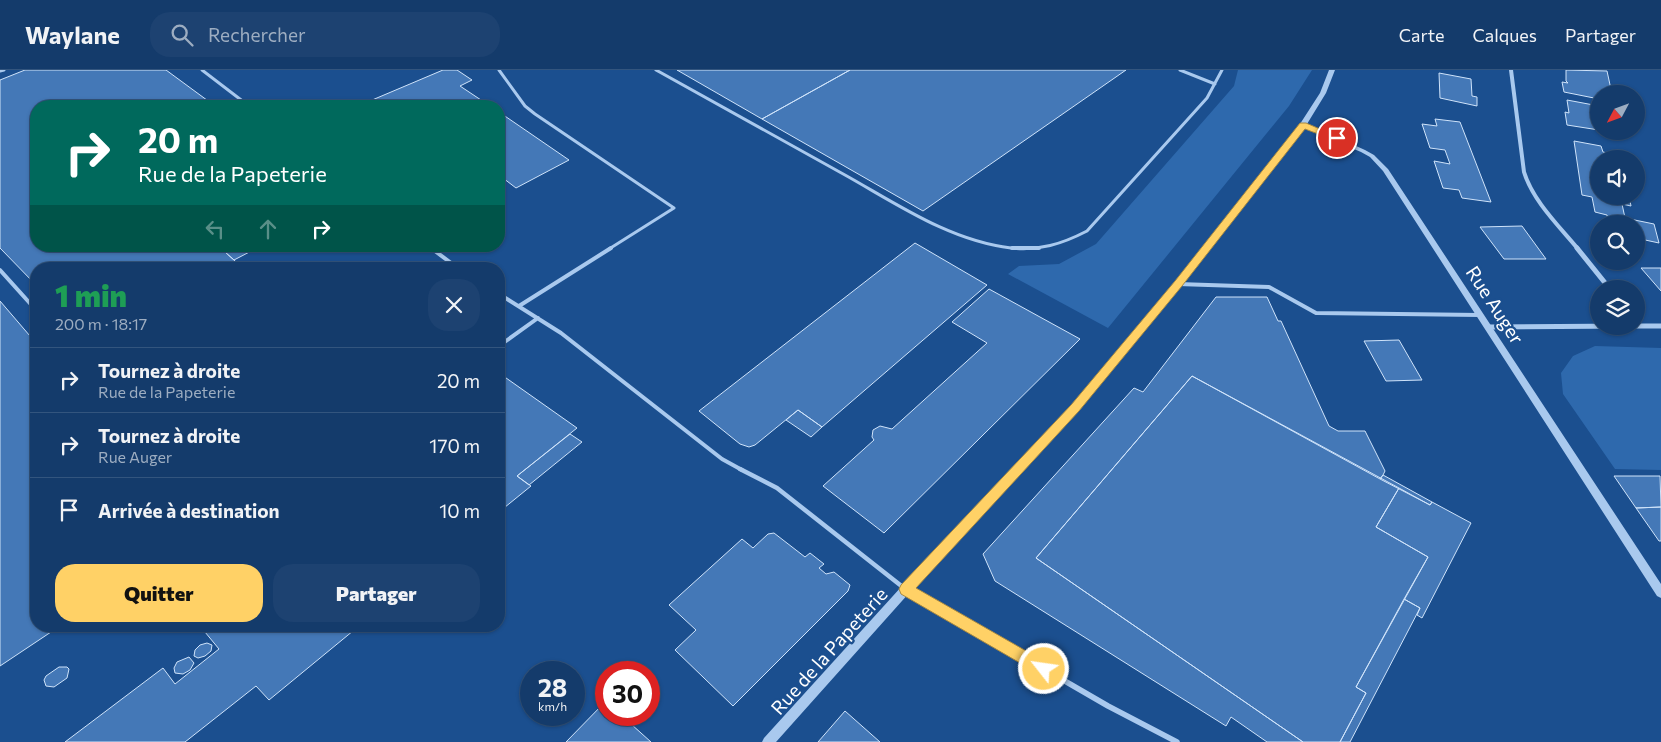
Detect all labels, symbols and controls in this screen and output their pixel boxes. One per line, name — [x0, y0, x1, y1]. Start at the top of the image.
search box — [150, 12, 500, 57]
text: Waylane — [25, 20, 120, 49]
icon: search — [168, 21, 196, 49]
text: Rechercher — [208, 23, 306, 46]
text: Carte — [1399, 24, 1444, 46]
text: Calques — [1472, 24, 1537, 46]
text: Partager — [1565, 24, 1636, 46]
north arrow — [1590, 85, 1645, 140]
map controls — [1590, 85, 1645, 335]
text: 20 m — [138, 117, 218, 160]
pin — [1316, 117, 1358, 159]
icon: right — [55, 120, 120, 185]
icon: arrive — [1323, 124, 1351, 152]
button: sound — [1590, 150, 1645, 205]
text: Rue de la Papeterie — [138, 160, 327, 187]
icon: left — [201, 215, 229, 243]
icon: ahead — [254, 215, 282, 243]
icon: right — [307, 215, 335, 243]
button: search — [1590, 215, 1645, 270]
street label: Rue Auger — [1462, 261, 1529, 348]
text: 1 min — [55, 276, 127, 313]
button: close — [428, 279, 480, 331]
button: layers — [1590, 280, 1645, 335]
text: 200 m · 18:17 — [55, 314, 147, 333]
text: Tournez à droite — [98, 359, 240, 382]
icon: right — [55, 366, 83, 394]
text: 20 m — [437, 369, 480, 392]
text: Rue de la Papeterie — [98, 382, 235, 401]
text: Tournez à droite — [98, 424, 240, 447]
icon: right — [55, 431, 83, 459]
text: 170 m — [429, 434, 480, 457]
text: Rue Auger — [98, 447, 172, 466]
icon: arrive — [55, 496, 83, 524]
text: Arrivée à destination — [98, 499, 280, 522]
text: 10 m — [439, 499, 480, 522]
button: Quitter — [55, 564, 263, 622]
button: Partager — [273, 564, 480, 622]
street label: Rue de la Papeterie — [766, 582, 892, 719]
position arrow — [1017, 642, 1069, 694]
speed limit sign: 30 — [595, 661, 660, 726]
text: 28 — [538, 672, 567, 702]
text: km/h — [538, 699, 567, 713]

